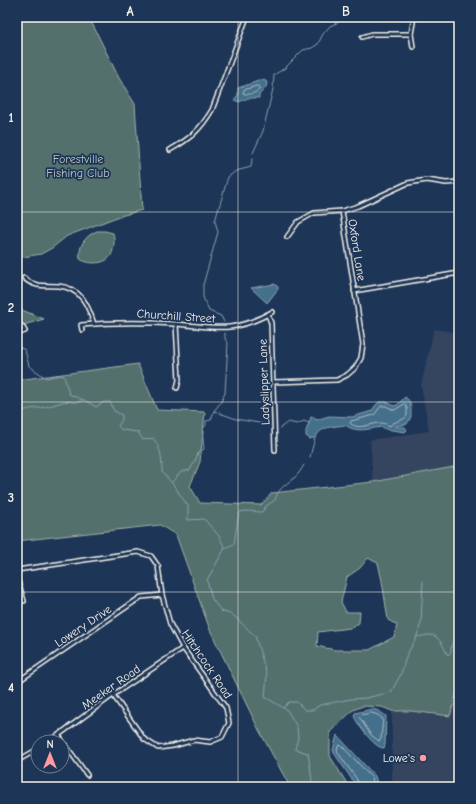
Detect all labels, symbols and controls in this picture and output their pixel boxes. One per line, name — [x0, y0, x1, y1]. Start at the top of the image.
text: A — [126, 4, 134, 19]
text: B — [342, 4, 350, 19]
text: 1 — [8, 110, 14, 125]
park label: Forestville Fishing Club — [46, 152, 110, 180]
street label: Oxford Lane — [345, 218, 369, 282]
text: 2 — [8, 300, 14, 315]
street label: Churchill Street — [136, 306, 216, 326]
street label: Ladyslipper Lane — [255, 339, 273, 425]
text: 3 — [8, 490, 14, 505]
street label: Lowery Drive — [52, 602, 114, 650]
street label: Hitchcock Road — [179, 627, 235, 701]
street label: Meeker Road — [79, 662, 143, 712]
text: 4 — [8, 680, 14, 695]
north arrow — [30, 734, 70, 774]
text: N — [46, 738, 54, 751]
place label: Lowe's — [383, 751, 415, 765]
marker: Lowe's — [418, 753, 428, 763]

